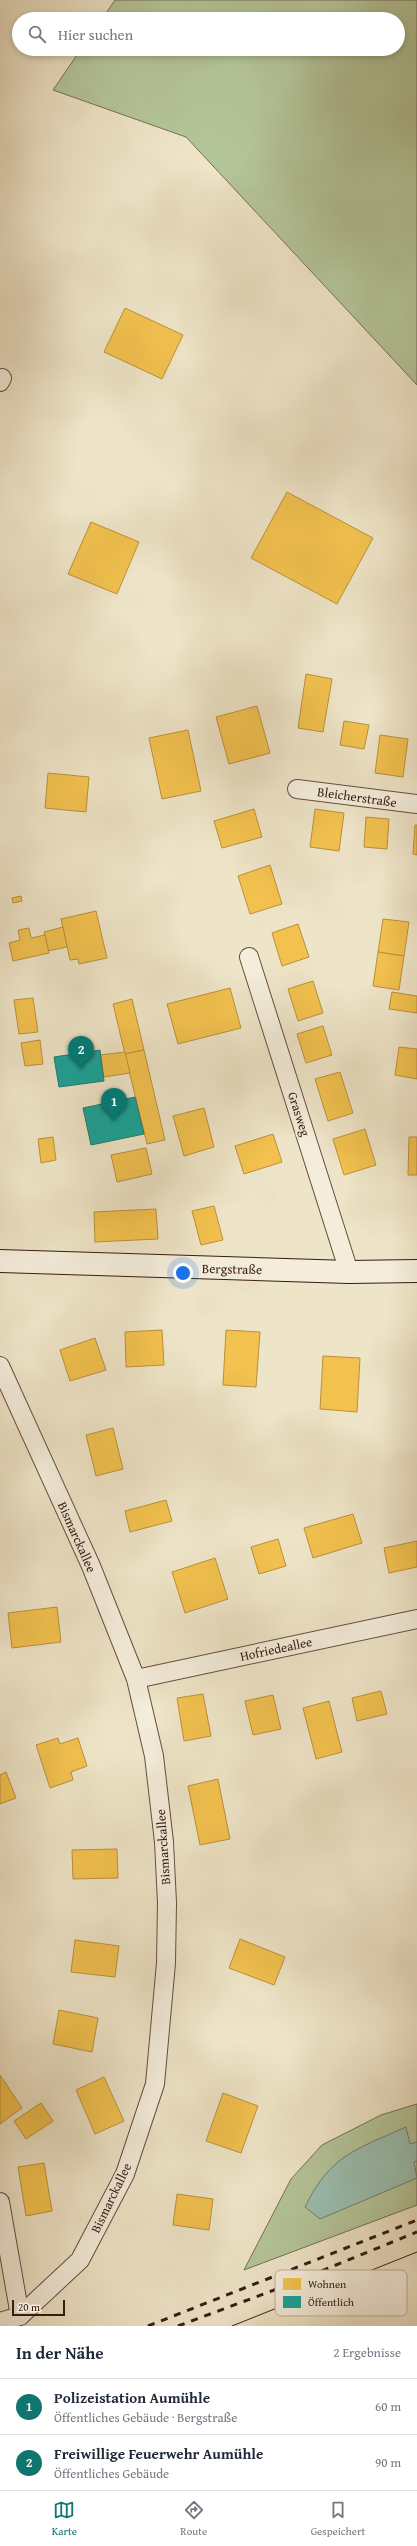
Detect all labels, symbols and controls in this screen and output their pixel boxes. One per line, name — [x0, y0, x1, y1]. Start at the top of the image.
search box — [12, 12, 405, 56]
icon: search — [26, 23, 48, 45]
text: Hier suchen — [58, 24, 133, 45]
street label: Bleicherstraße — [316, 782, 398, 812]
pin: 2 — [68, 1036, 94, 1069]
pin: 1 — [101, 1088, 127, 1121]
street label: Grasweg — [283, 1089, 315, 1139]
street label: Bergstraße — [202, 1259, 262, 1279]
your location — [173, 1263, 193, 1283]
street label: Bismarckallee — [53, 1498, 101, 1576]
street label: Hofriedeallee — [238, 1632, 314, 1666]
street label: Bismarckallee — [151, 1808, 175, 1886]
street label: Bismarckallee — [86, 2160, 136, 2236]
legend — [275, 2270, 407, 2316]
text: Wohnen — [308, 2276, 347, 2292]
text: Öffentlich — [308, 2294, 355, 2310]
scale bar — [12, 2298, 65, 2317]
text: 20 m — [18, 2299, 40, 2315]
text: In der Nähe — [16, 2340, 104, 2365]
text: 2 Ergebnisse — [333, 2343, 401, 2362]
text: Polizeistation Aumühle — [54, 2387, 210, 2408]
text: 1 — [26, 2397, 32, 2416]
text: 60 m — [375, 2397, 401, 2416]
text: Öffentliches Gebäude · Bergstraße — [54, 2408, 237, 2427]
text: Freiwillige Feuerwehr Aumühle — [54, 2443, 263, 2464]
text: 2 — [26, 2453, 32, 2472]
text: 90 m — [375, 2453, 401, 2472]
text: Öffentliches Gebäude — [54, 2464, 169, 2483]
tab: Karte — [52, 2499, 77, 2539]
tab: Route — [180, 2499, 207, 2539]
tab: Gespeichert — [311, 2499, 365, 2539]

